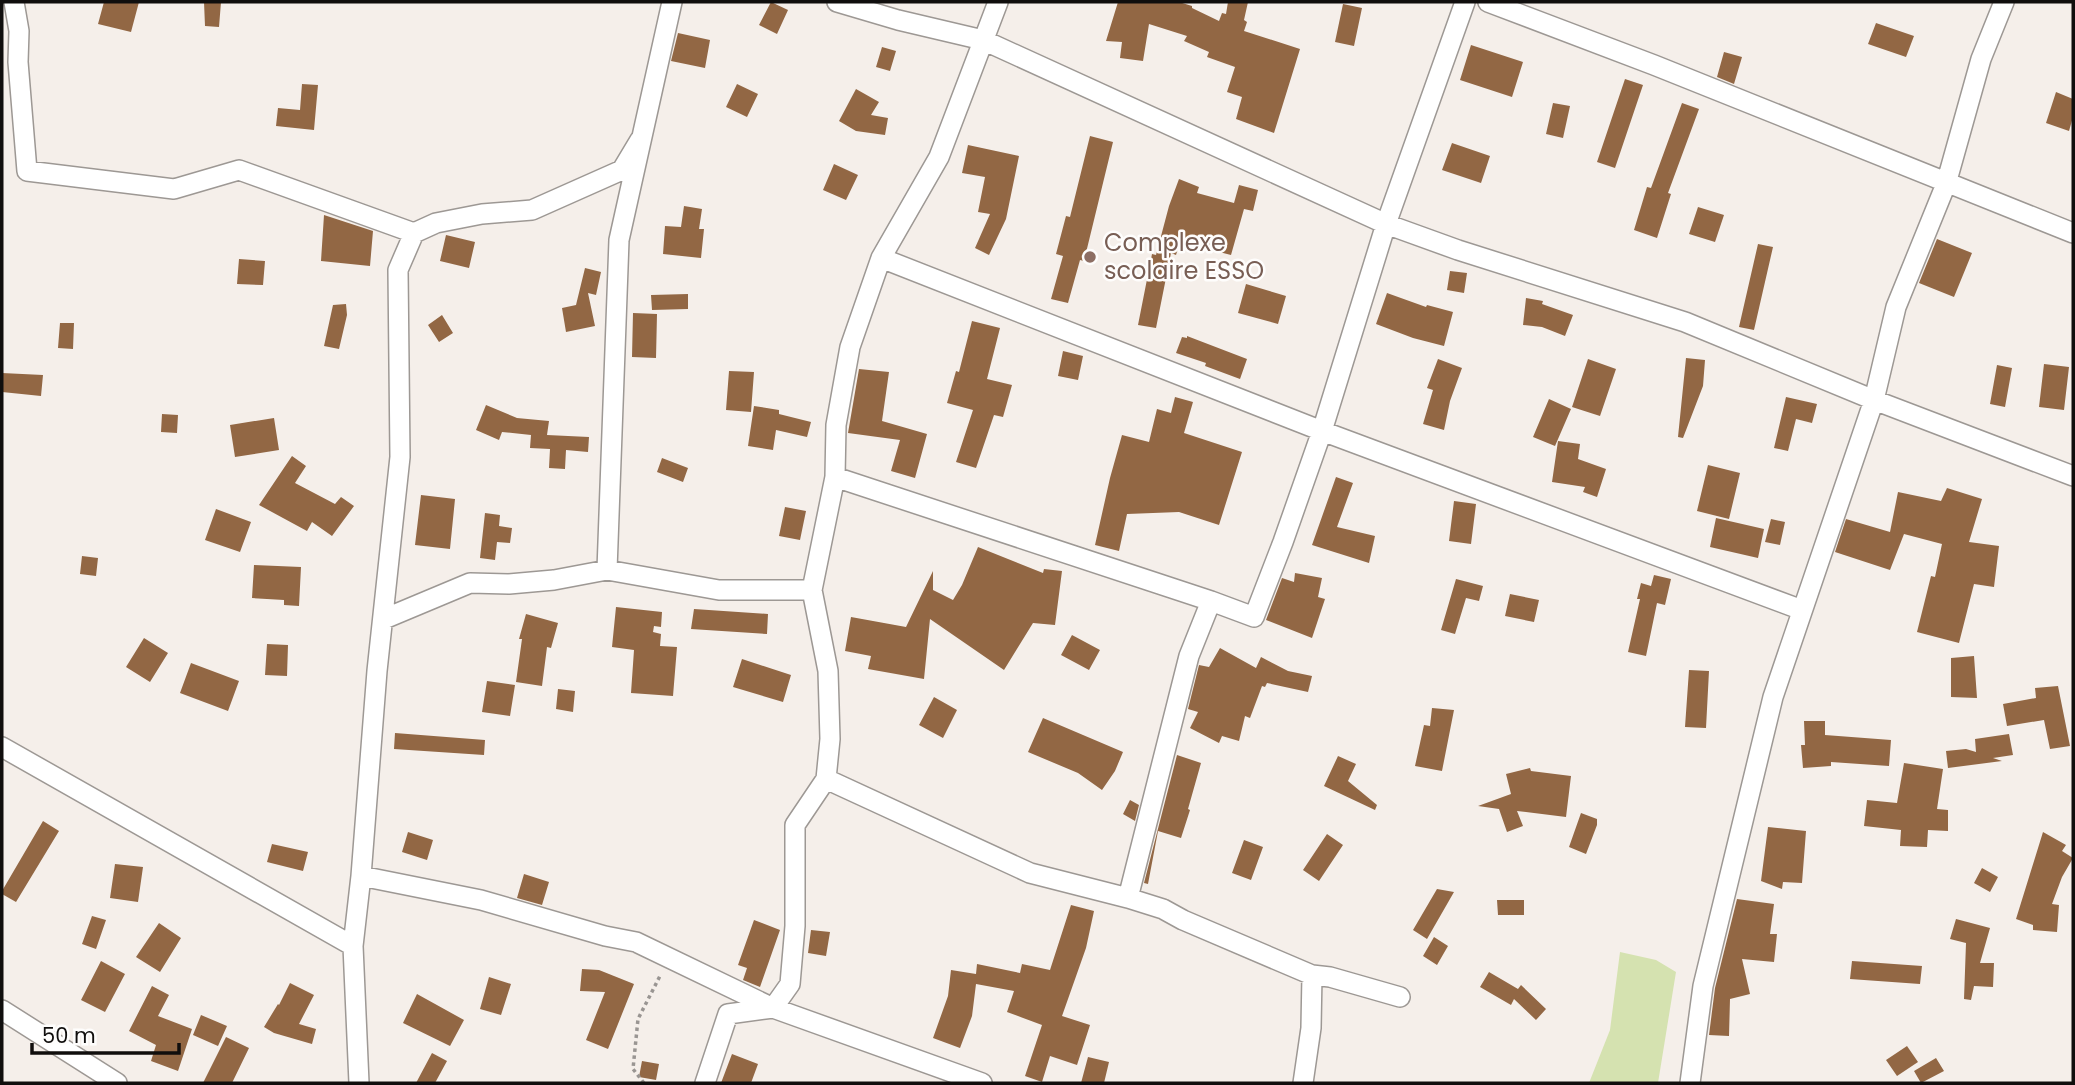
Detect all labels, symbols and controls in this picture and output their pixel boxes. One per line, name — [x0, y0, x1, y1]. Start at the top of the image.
place label: Complexe scolaire ESSO — [1104, 226, 1264, 287]
marker: Complexe scolaire ESSO — [1082, 249, 1098, 265]
scale bar — [32, 1012, 178, 1056]
text: 50 m — [42, 1021, 96, 1050]

